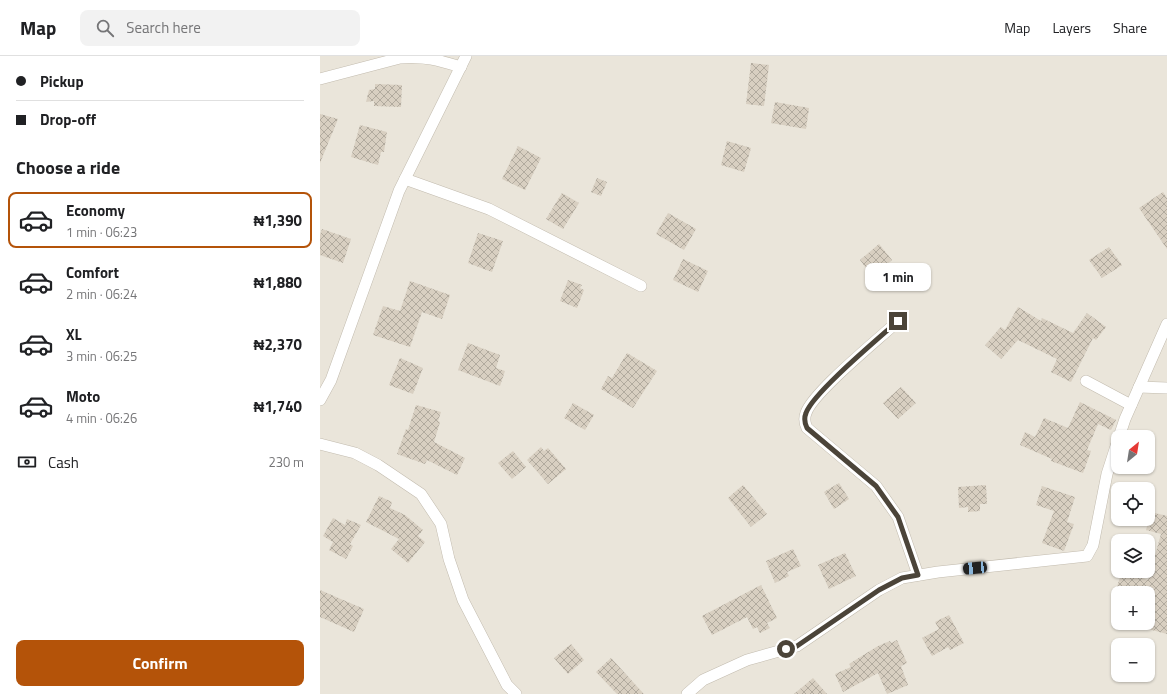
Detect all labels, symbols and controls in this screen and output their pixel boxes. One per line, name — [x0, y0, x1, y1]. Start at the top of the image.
search box — [80, 10, 360, 46]
text: Map — [20, 13, 56, 42]
text: Search here — [126, 16, 201, 39]
icon: search — [94, 17, 116, 39]
text: Map — [1004, 17, 1030, 38]
text: Layers — [1052, 17, 1091, 38]
text: Share — [1113, 17, 1147, 38]
text: Pickup — [40, 70, 84, 93]
text: Drop-off — [40, 108, 96, 131]
text: Choose a ride — [16, 154, 120, 181]
text: Economy — [66, 199, 125, 222]
icon: car — [18, 202, 54, 238]
text: ₦1,390 — [254, 209, 302, 232]
text: 1 min · 06:23 — [66, 222, 137, 242]
text: Comfort — [66, 261, 119, 284]
callout: 1 min — [865, 263, 931, 291]
icon: car — [18, 264, 54, 300]
text: 1 min — [882, 267, 914, 287]
text: ₦1,880 — [254, 271, 302, 294]
text: 2 min · 06:24 — [66, 284, 137, 304]
route end — [889, 312, 907, 330]
text: XL — [66, 323, 82, 346]
icon: car — [18, 326, 54, 362]
text: ₦2,370 — [254, 333, 302, 356]
text: 3 min · 06:25 — [66, 346, 137, 366]
text: Moto — [66, 385, 100, 408]
icon: car — [18, 388, 54, 424]
text: ₦1,740 — [254, 395, 302, 418]
text: 4 min · 06:26 — [66, 408, 137, 428]
north arrow — [1111, 430, 1155, 474]
map controls — [1111, 430, 1155, 682]
icon: cash — [16, 451, 38, 473]
text: Cash — [48, 451, 79, 474]
text: 230 m — [268, 452, 304, 472]
button: locate — [1111, 482, 1155, 526]
button: layers — [1111, 534, 1155, 578]
car — [963, 561, 987, 575]
button: + — [1111, 586, 1155, 630]
button: − — [1111, 638, 1155, 682]
button: Confirm — [16, 640, 304, 686]
route start — [777, 640, 795, 658]

